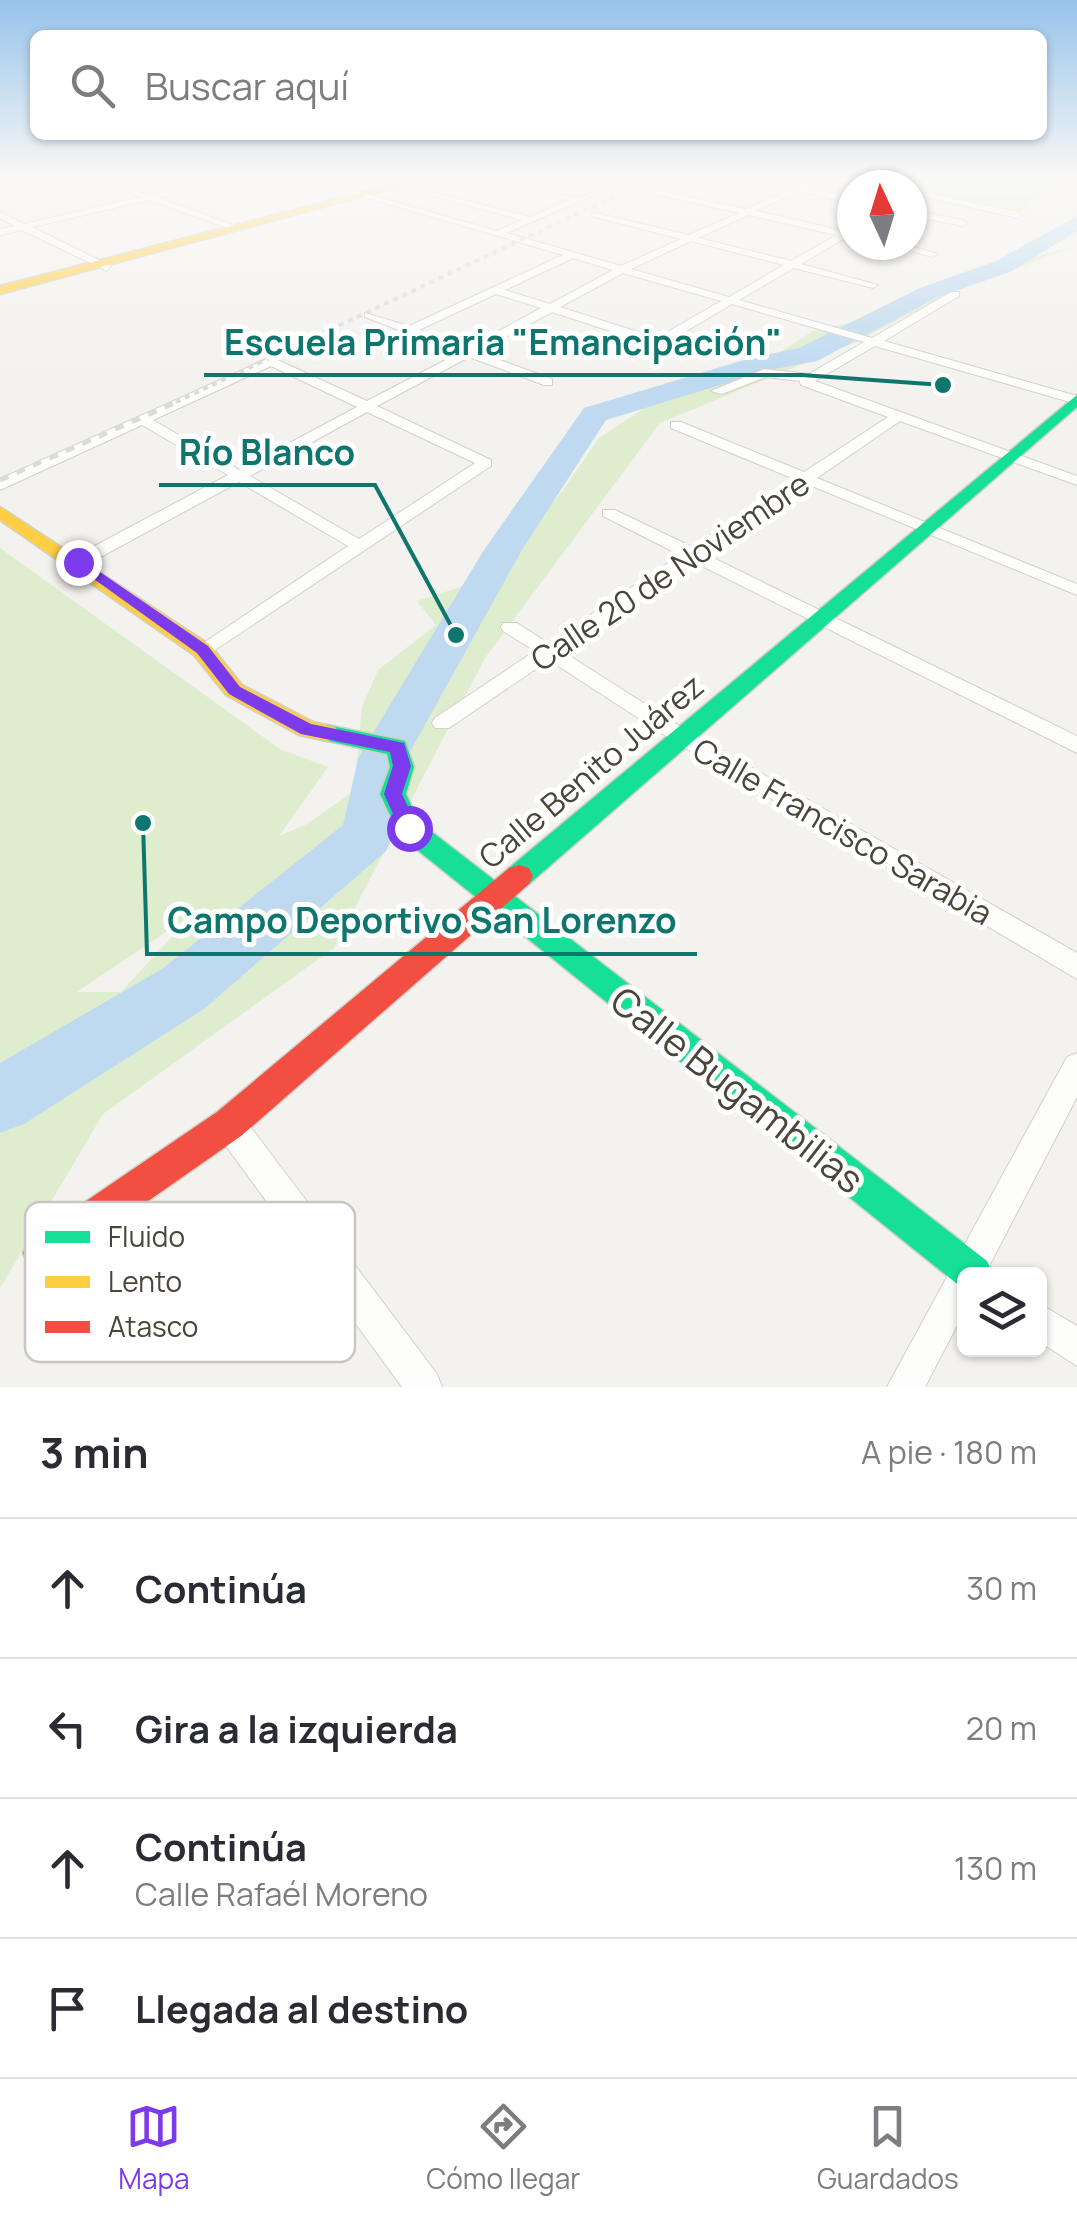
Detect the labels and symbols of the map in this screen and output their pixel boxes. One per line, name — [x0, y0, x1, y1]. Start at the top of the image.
north arrow — [837, 170, 927, 260]
callout: Escuela Primaria "Emancipación" — [204, 310, 802, 375]
text: Escuela Primaria "Emancipación" — [224, 318, 782, 366]
callout: Río Blanco — [159, 420, 375, 485]
text: Río Blanco — [179, 428, 355, 476]
street label: Calle 20 de Noviembre — [522, 461, 818, 681]
route end — [56, 540, 102, 586]
street label: Calle Benito Juárez — [469, 664, 713, 878]
street label: Calle Francisco Sarabia — [685, 727, 1001, 935]
route start — [387, 806, 433, 852]
callout: Campo Deportivo San Lorenzo — [147, 889, 697, 954]
text: Campo Deportivo San Lorenzo — [167, 896, 677, 944]
street label: Calle Bugambilias — [601, 974, 875, 1204]
legend — [25, 1202, 355, 1362]
text: Fluido — [108, 1217, 185, 1255]
text: Lento — [108, 1262, 182, 1300]
text: Atasco — [108, 1307, 198, 1345]

